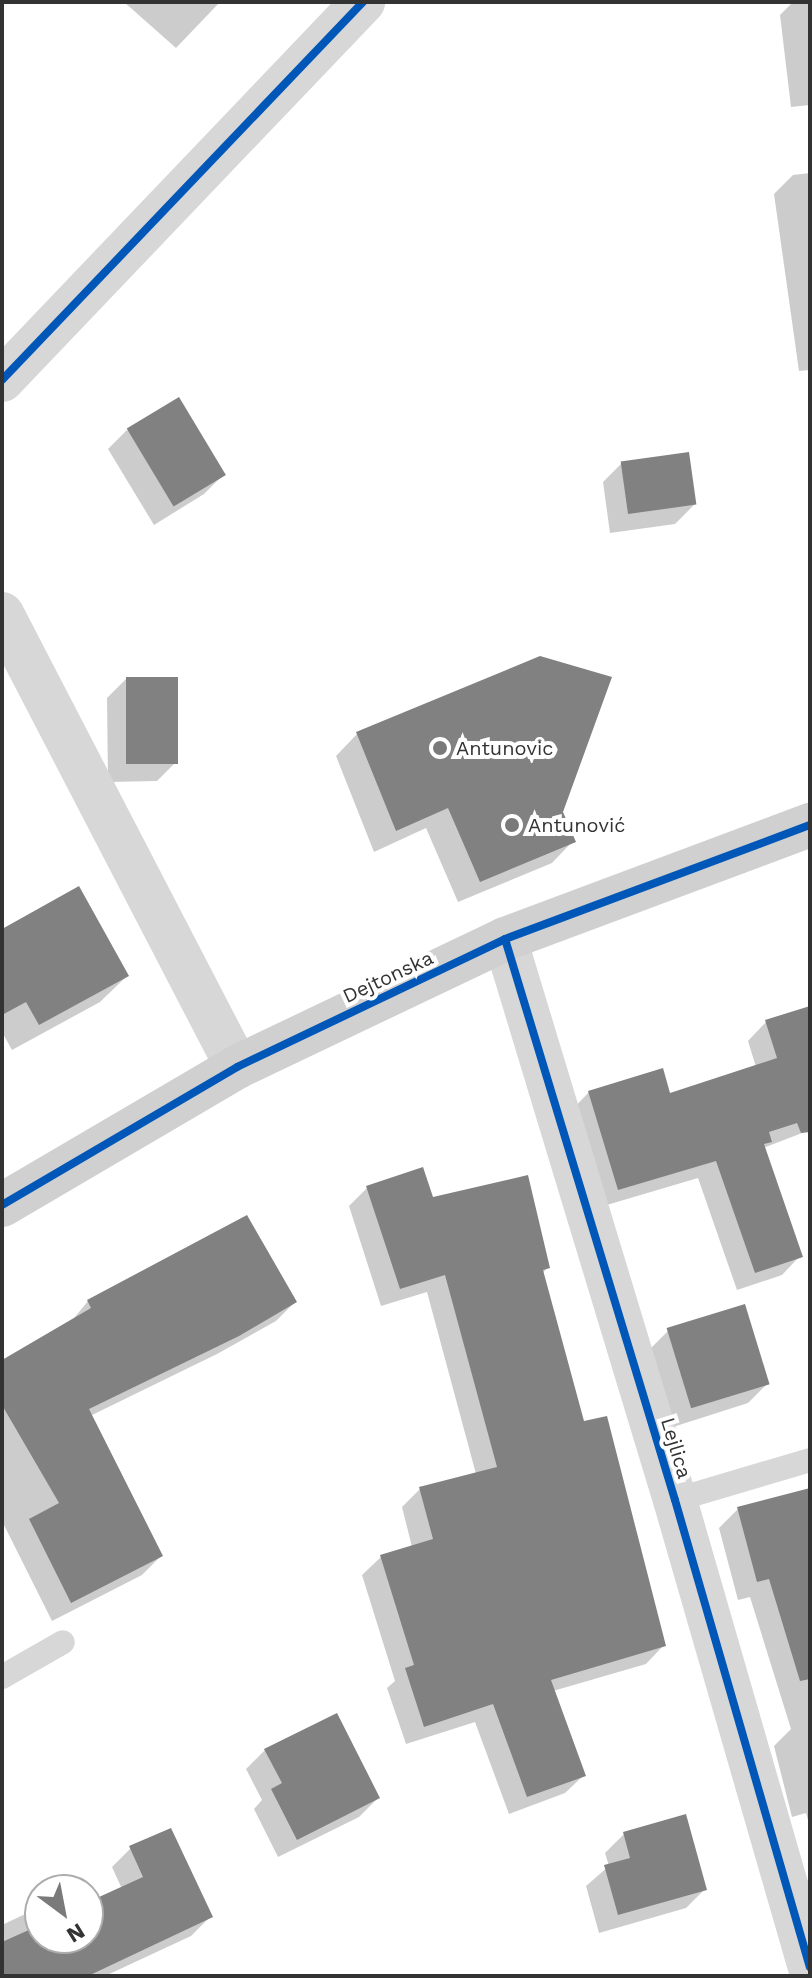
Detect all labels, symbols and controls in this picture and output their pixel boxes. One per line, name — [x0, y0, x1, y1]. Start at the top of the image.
place label: Antunovic — [456, 736, 553, 760]
marker: Antunovic — [431, 739, 449, 757]
place label: Antunović — [528, 813, 625, 837]
marker: Antunović — [503, 816, 521, 834]
street label: Dejtonska — [339, 946, 437, 1008]
street label: Lejlica — [655, 1415, 697, 1481]
north arrow — [24, 1874, 104, 1954]
text: N — [62, 1918, 89, 1948]

